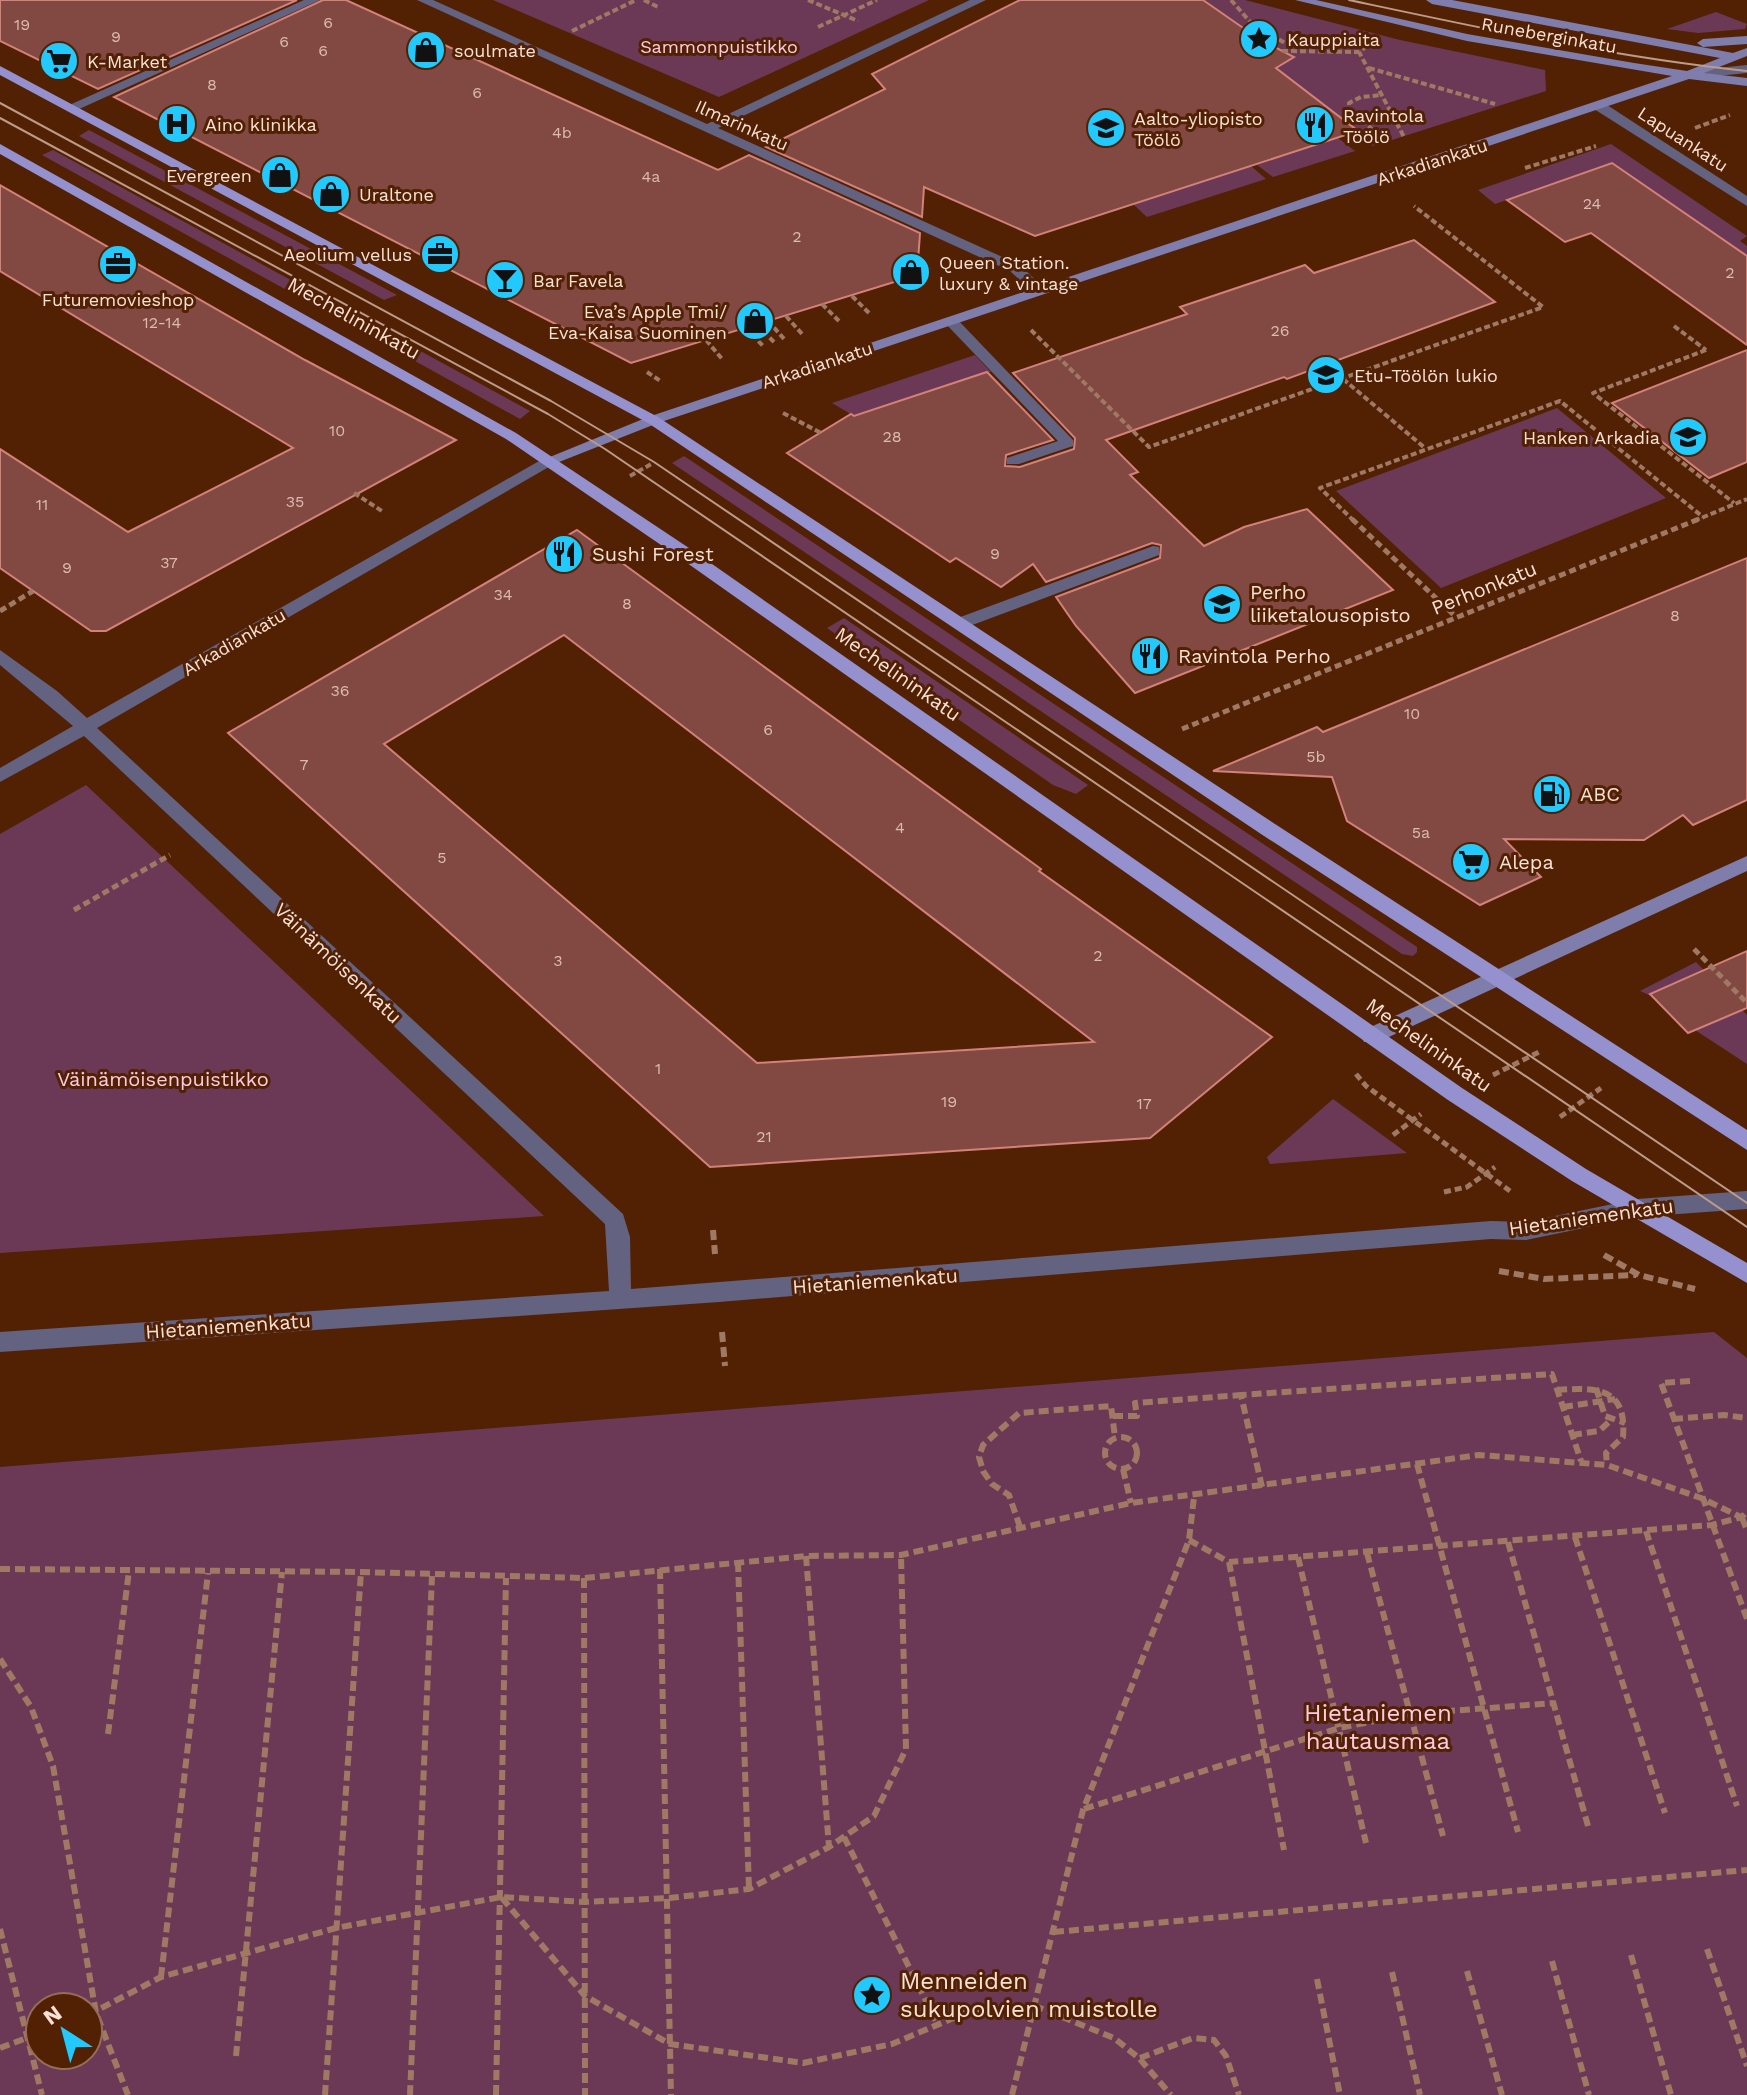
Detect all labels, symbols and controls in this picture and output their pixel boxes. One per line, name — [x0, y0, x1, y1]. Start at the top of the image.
house number: 6 — [323, 13, 333, 32]
street label: Runeberginkatu — [1480, 13, 1618, 57]
house number: 19 — [14, 15, 30, 34]
place icon: Kauppiaita — [1238, 18, 1280, 60]
house number: 9 — [111, 27, 121, 46]
shop icon: soulmate — [405, 29, 447, 71]
place label: Kauppiaita — [1287, 29, 1380, 50]
house number: 6 — [279, 32, 289, 51]
park label: Sammonpuistikko — [640, 36, 798, 57]
supermarket icon: K-Market — [38, 40, 80, 82]
place label: soulmate — [454, 40, 536, 61]
house number: 6 — [318, 41, 328, 60]
place label: K-Market — [87, 51, 168, 72]
house number: 8 — [207, 75, 217, 94]
house number: 6 — [472, 83, 482, 102]
street label: Ilmarinkatu — [692, 95, 792, 155]
street label: Lapuankatu — [1634, 102, 1732, 176]
hospital icon: Aino klinikka — [156, 103, 198, 145]
restaurant icon: Ravintola Töölö — [1294, 104, 1336, 146]
place label: Ravintola Töölö — [1343, 105, 1424, 147]
school or university icon: Aalto-yliopisto Töölö — [1085, 107, 1127, 149]
place label: Aalto-yliopisto Töölö — [1134, 108, 1263, 150]
place label: Aino klinikka — [205, 114, 317, 135]
house number: 4b — [552, 123, 572, 142]
street label: Arkadiankatu — [1374, 134, 1490, 190]
shop icon: Evergreen — [259, 154, 301, 196]
place label: Evergreen — [166, 165, 252, 186]
house number: 4a — [642, 167, 660, 186]
shop icon: Uraltone — [310, 173, 352, 215]
place label: Uraltone — [359, 184, 434, 205]
house number: 24 — [1583, 194, 1602, 213]
house number: 2 — [792, 227, 802, 246]
office icon: Aeolium vellus — [419, 233, 461, 275]
office icon: Futuremovieshop — [97, 243, 139, 285]
place label: Aeolium vellus — [283, 244, 412, 265]
shop icon: Queen Station. luxury & vintage — [890, 251, 932, 293]
place label: Queen Station. luxury & vintage — [939, 252, 1078, 294]
bar icon: Bar Favela — [484, 259, 526, 301]
house number: 2 — [1725, 263, 1735, 282]
place label: Bar Favela — [533, 270, 623, 291]
street label: Mechelininkatu — [284, 272, 424, 364]
place label: Futuremovieshop — [42, 289, 194, 310]
shop icon: Eva’s Apple Tmi/ Eva-Kaisa Suominen — [734, 300, 776, 342]
place label: Eva’s Apple Tmi/ Eva-Kaisa Suominen — [548, 301, 727, 343]
house number: 12-14 — [143, 313, 182, 332]
house number: 26 — [1270, 321, 1290, 340]
street label: Arkadiankatu — [759, 337, 875, 393]
school or university icon: Etu-Töölön lukio — [1305, 354, 1347, 396]
place label: Etu-Töölön lukio — [1354, 365, 1498, 386]
school or university icon: Hanken Arkadia — [1667, 416, 1709, 458]
house number: 10 — [329, 421, 345, 440]
house number: 28 — [882, 427, 902, 446]
place label: Hanken Arkadia — [1523, 427, 1660, 448]
house number: 35 — [286, 492, 304, 511]
house number: 11 — [36, 495, 48, 514]
restaurant icon: Sushi Forest — [543, 533, 585, 575]
place label: Sushi Forest — [592, 542, 714, 566]
house number: 9 — [990, 544, 1000, 563]
house number: 37 — [160, 553, 178, 572]
street label: Perhonkatu — [1428, 556, 1540, 620]
house number: 9 — [62, 558, 72, 577]
place label: Perho liiketalousopisto — [1250, 580, 1410, 627]
school or university icon: Perho liiketalousopisto — [1201, 583, 1243, 625]
house number: 34 — [493, 585, 513, 604]
house number: 8 — [622, 594, 632, 613]
street label: Arkadiankatu — [179, 604, 289, 680]
house number: 8 — [1670, 606, 1680, 625]
street label: Mechelininkatu — [831, 622, 965, 726]
restaurant icon: Ravintola Perho — [1129, 635, 1171, 677]
place label: Ravintola Perho — [1178, 644, 1331, 668]
house number: 36 — [330, 681, 350, 700]
house number: 10 — [1404, 704, 1420, 723]
house number: 6 — [763, 720, 773, 739]
house number: 5b — [1306, 747, 1326, 766]
house number: 7 — [300, 755, 309, 774]
fuel station icon: ABC — [1531, 773, 1573, 815]
place label: ABC — [1580, 782, 1620, 806]
house number: 4 — [895, 818, 905, 837]
house number: 5a — [1412, 823, 1430, 842]
supermarket icon: Alepa — [1450, 841, 1492, 883]
house number: 5 — [437, 848, 447, 867]
place label: Alepa — [1499, 850, 1554, 874]
street label: Väinämöisenkatu — [269, 898, 407, 1028]
house number: 2 — [1093, 946, 1103, 965]
house number: 3 — [553, 951, 563, 970]
street label: Mechelininkatu — [1362, 993, 1496, 1097]
house number: 1 — [655, 1059, 661, 1078]
park label: Väinämöisenpuistikko — [57, 1067, 269, 1091]
house number: 19 — [941, 1092, 957, 1111]
house number: 17 — [1136, 1094, 1152, 1113]
house number: 21 — [756, 1127, 772, 1146]
street label: Hietaniemenkatu — [1507, 1194, 1675, 1240]
street label: Hietaniemenkatu — [791, 1263, 959, 1299]
street label: Hietaniemenkatu — [144, 1308, 312, 1344]
park label: Hietaniemen hautausmaa — [1304, 1699, 1452, 1755]
place label: Menneiden sukupolvien muistolle — [900, 1967, 1158, 2023]
place icon: Menneiden sukupolvien muistolle — [851, 1974, 893, 2016]
north arrow — [24, 1991, 104, 2071]
text: N — [39, 2000, 66, 2030]

